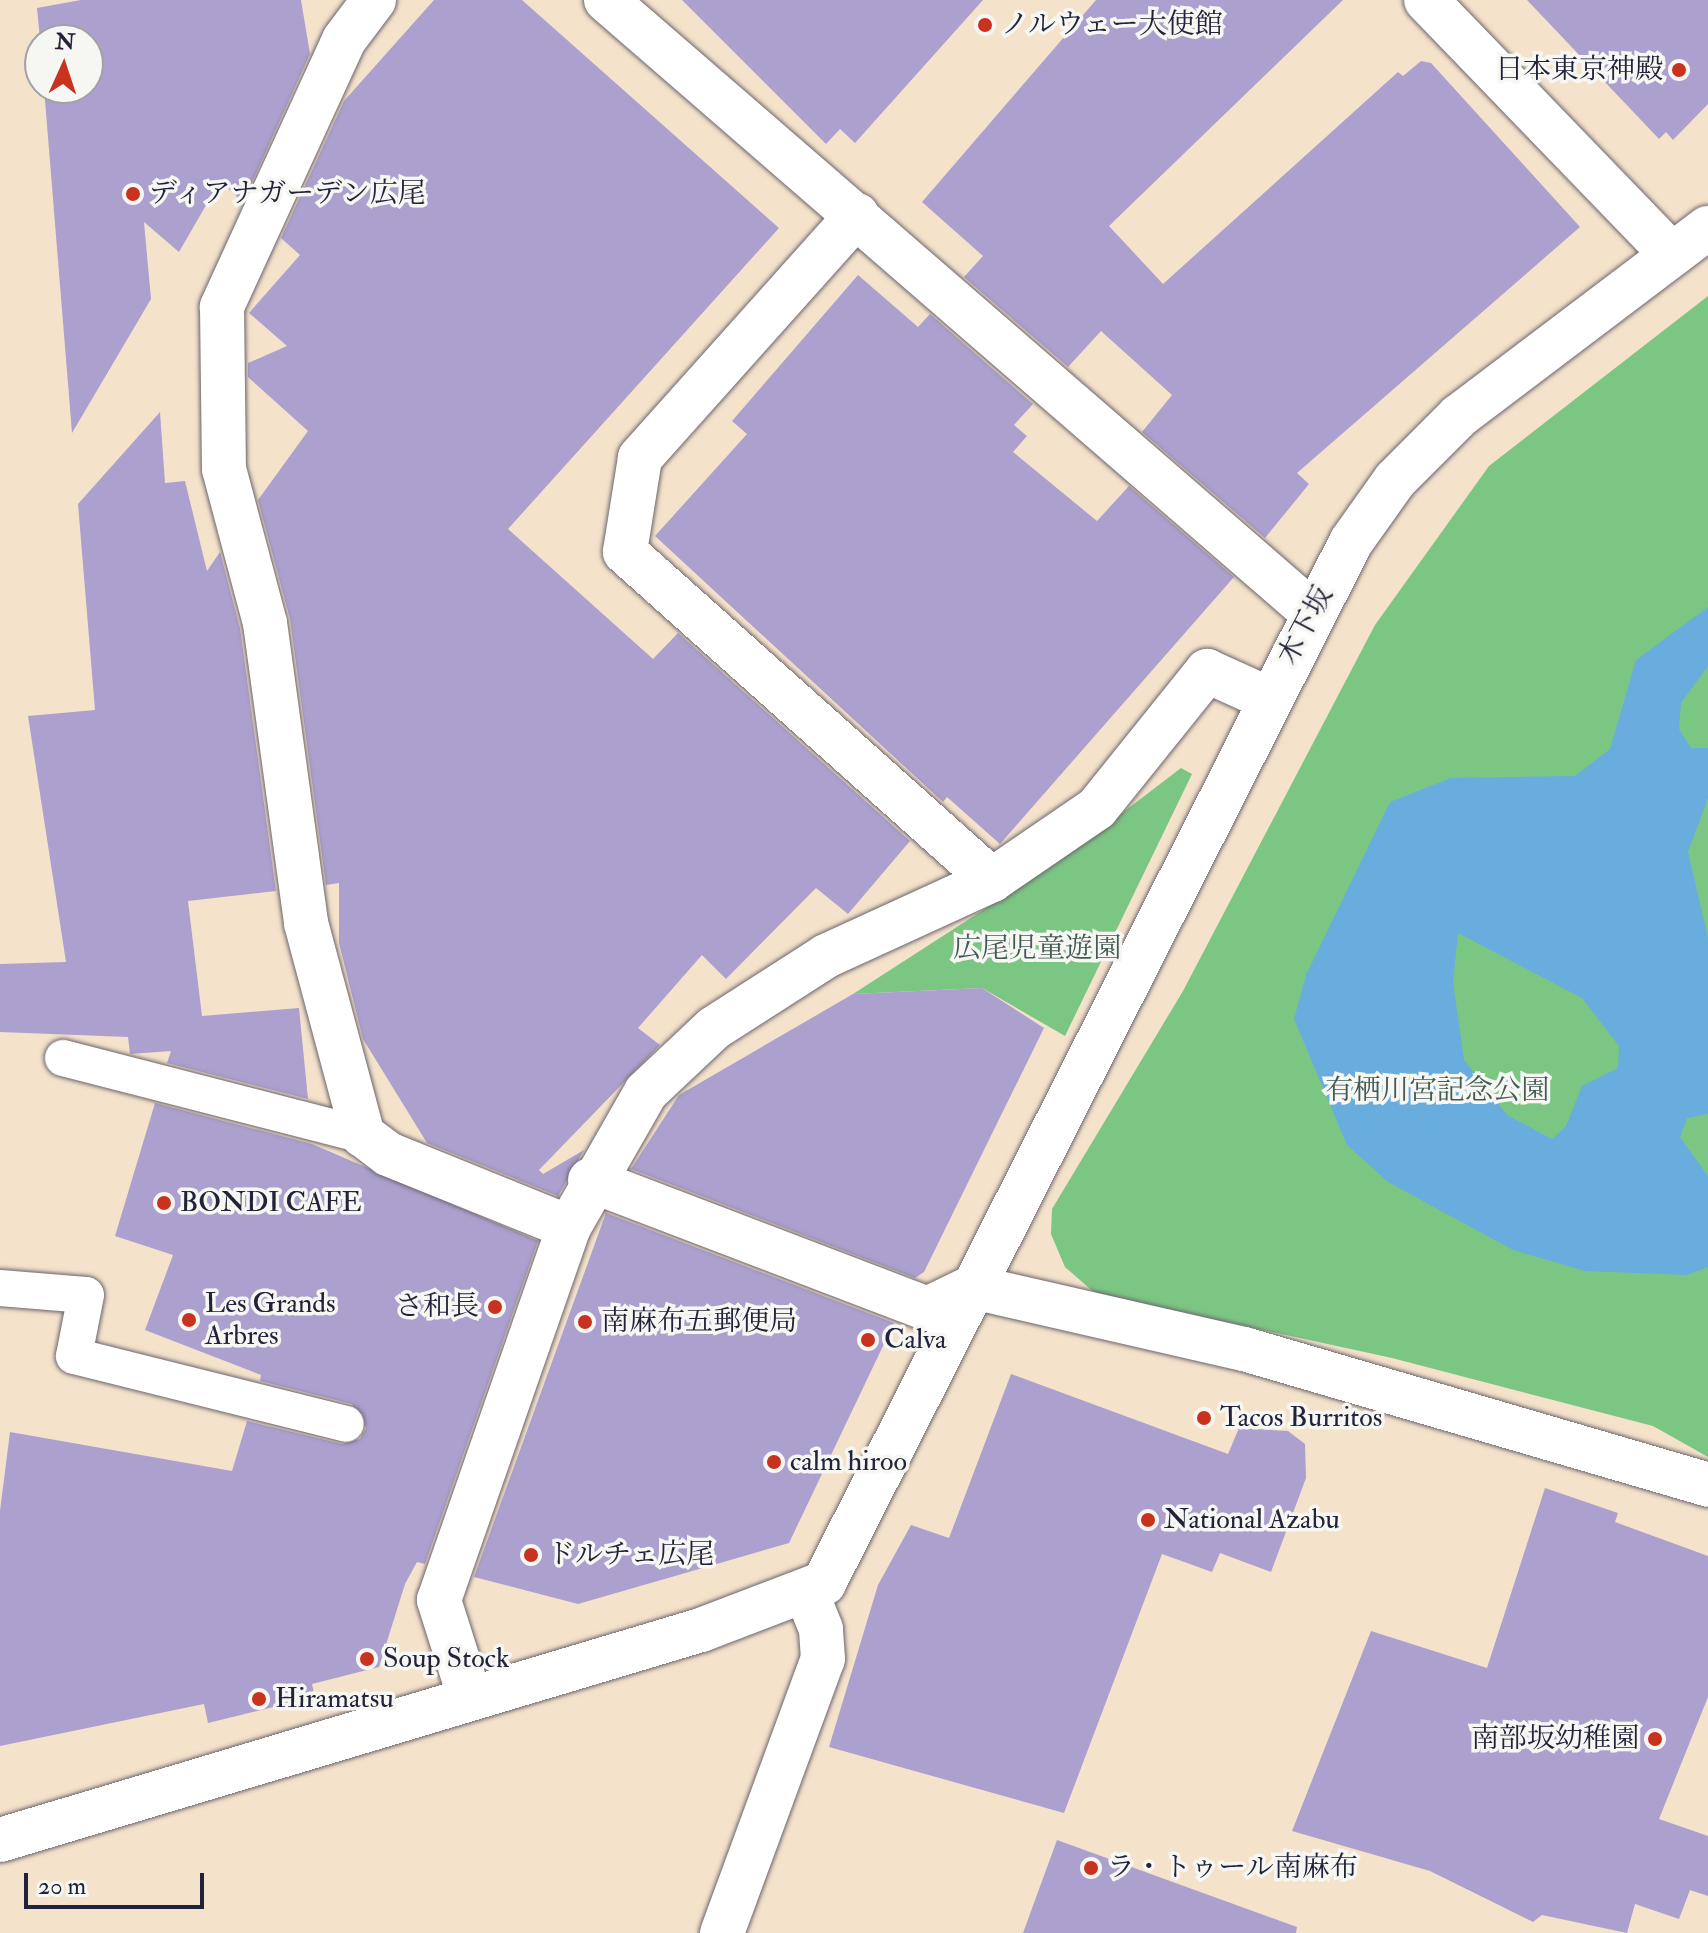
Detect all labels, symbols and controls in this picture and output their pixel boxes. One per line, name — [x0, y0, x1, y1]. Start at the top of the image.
place label: ノルウェー大使館 — [1001, 8, 1225, 42]
marker: ノルウェー大使館 — [976, 16, 994, 34]
north arrow — [24, 24, 104, 104]
text: N — [55, 28, 76, 57]
place label: 日本東京神殿 — [1495, 53, 1663, 87]
marker: 日本東京神殿 — [1670, 61, 1688, 79]
place label: ディアナガーデン広尾 — [149, 177, 429, 211]
marker: ディアナガーデン広尾 — [124, 185, 142, 203]
street label: 木下坂 — [1271, 581, 1341, 671]
park label: 広尾児童遊園 — [953, 932, 1121, 966]
park label: 有栖川宮記念公園 — [1325, 1074, 1549, 1108]
place label: BONDI CAFE — [180, 1186, 362, 1220]
marker: BONDI CAFE — [155, 1194, 173, 1212]
place label: Les Grands Arbres — [205, 1287, 336, 1353]
place label: さ和長 — [395, 1290, 479, 1324]
marker: さ和長 — [486, 1298, 504, 1316]
place label: 南麻布五郵便局 — [601, 1305, 797, 1339]
marker: Les Grands Arbres — [180, 1311, 198, 1329]
marker: 南麻布五郵便局 — [576, 1313, 594, 1331]
place label: Calva — [884, 1323, 946, 1357]
marker: Calva — [859, 1331, 877, 1349]
place label: Tacos Burritos — [1220, 1401, 1382, 1435]
marker: Tacos Burritos — [1195, 1409, 1213, 1427]
place label: calm hiroo — [790, 1445, 907, 1479]
marker: calm hiroo — [765, 1453, 783, 1471]
place label: National Azabu — [1164, 1503, 1340, 1537]
marker: National Azabu — [1139, 1511, 1157, 1529]
place label: ドルチェ広尾 — [547, 1538, 715, 1572]
marker: ドルチェ広尾 — [522, 1546, 540, 1564]
place label: Soup Stock — [383, 1642, 509, 1676]
marker: Soup Stock — [358, 1650, 376, 1668]
place label: Hiramatsu — [275, 1682, 394, 1716]
marker: Hiramatsu — [250, 1690, 268, 1708]
place label: 南部坂幼稚園 — [1471, 1722, 1639, 1756]
marker: 南部坂幼稚園 — [1646, 1730, 1664, 1748]
place label: ラ・トゥール南麻布 — [1107, 1851, 1359, 1885]
scale bar — [28, 1857, 208, 1907]
marker: ラ・トゥール南麻布 — [1082, 1859, 1100, 1877]
text: 20 m — [38, 1871, 86, 1902]

